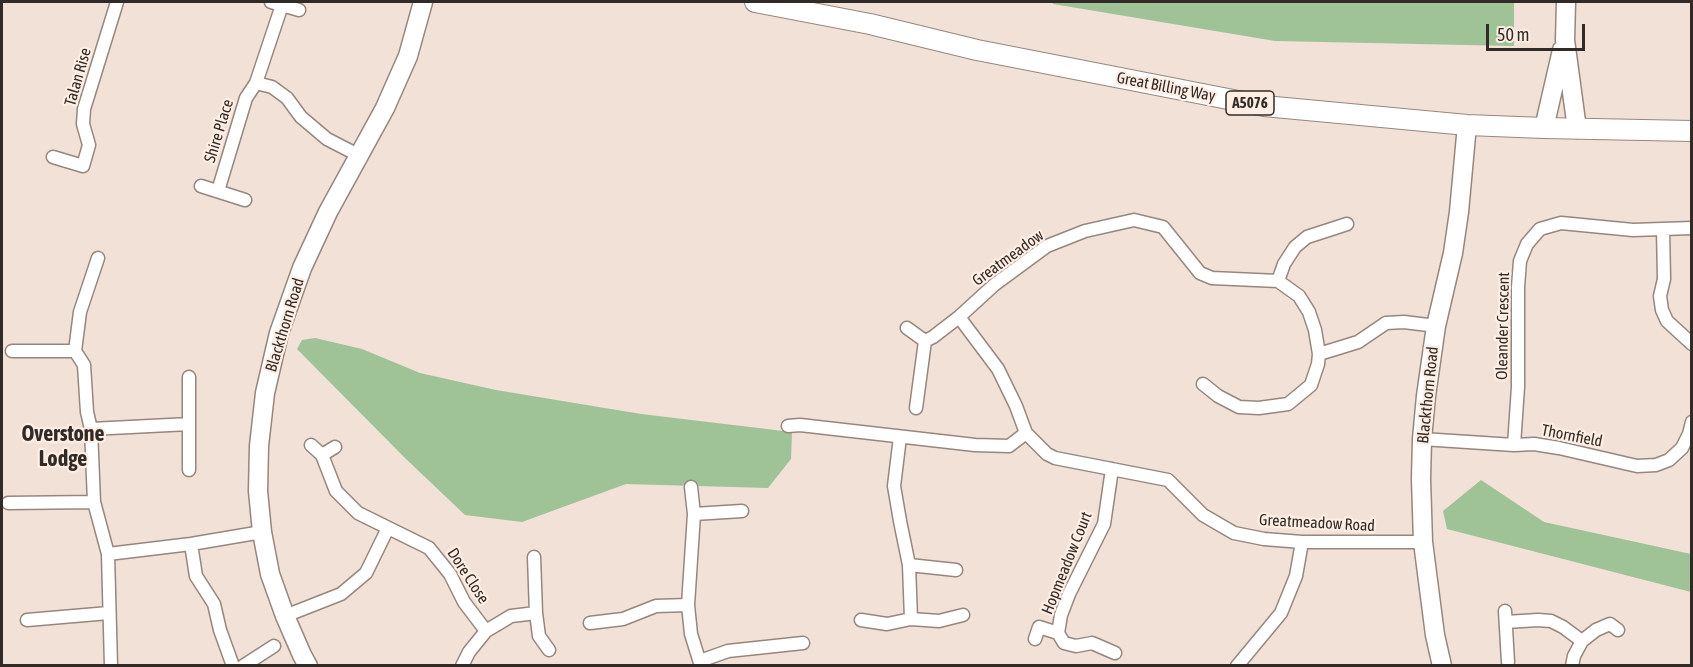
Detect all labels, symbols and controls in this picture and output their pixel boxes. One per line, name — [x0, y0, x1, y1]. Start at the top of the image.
scale bar — [1489, 12, 1588, 50]
text: 50 m — [1497, 24, 1529, 45]
street label: Talan Rise — [61, 46, 95, 108]
street label: Great Billing Way — [1115, 68, 1217, 106]
road number: A5076 — [1226, 91, 1274, 115]
street label: Shire Place — [200, 97, 238, 165]
street label: Greatmeadow — [969, 226, 1047, 290]
street label: Oleander Crescent — [1492, 272, 1514, 380]
street label: Blackthorn Road — [262, 276, 308, 374]
street label: Blackthorn Road — [1413, 346, 1443, 444]
district label: Overstone Lodge — [21, 421, 105, 472]
street label: Thornfield — [1540, 421, 1604, 451]
street label: Hopmeadow Court — [1038, 509, 1096, 617]
street label: Greatmeadow Road — [1259, 510, 1375, 536]
street label: Dore Close — [443, 545, 493, 607]

